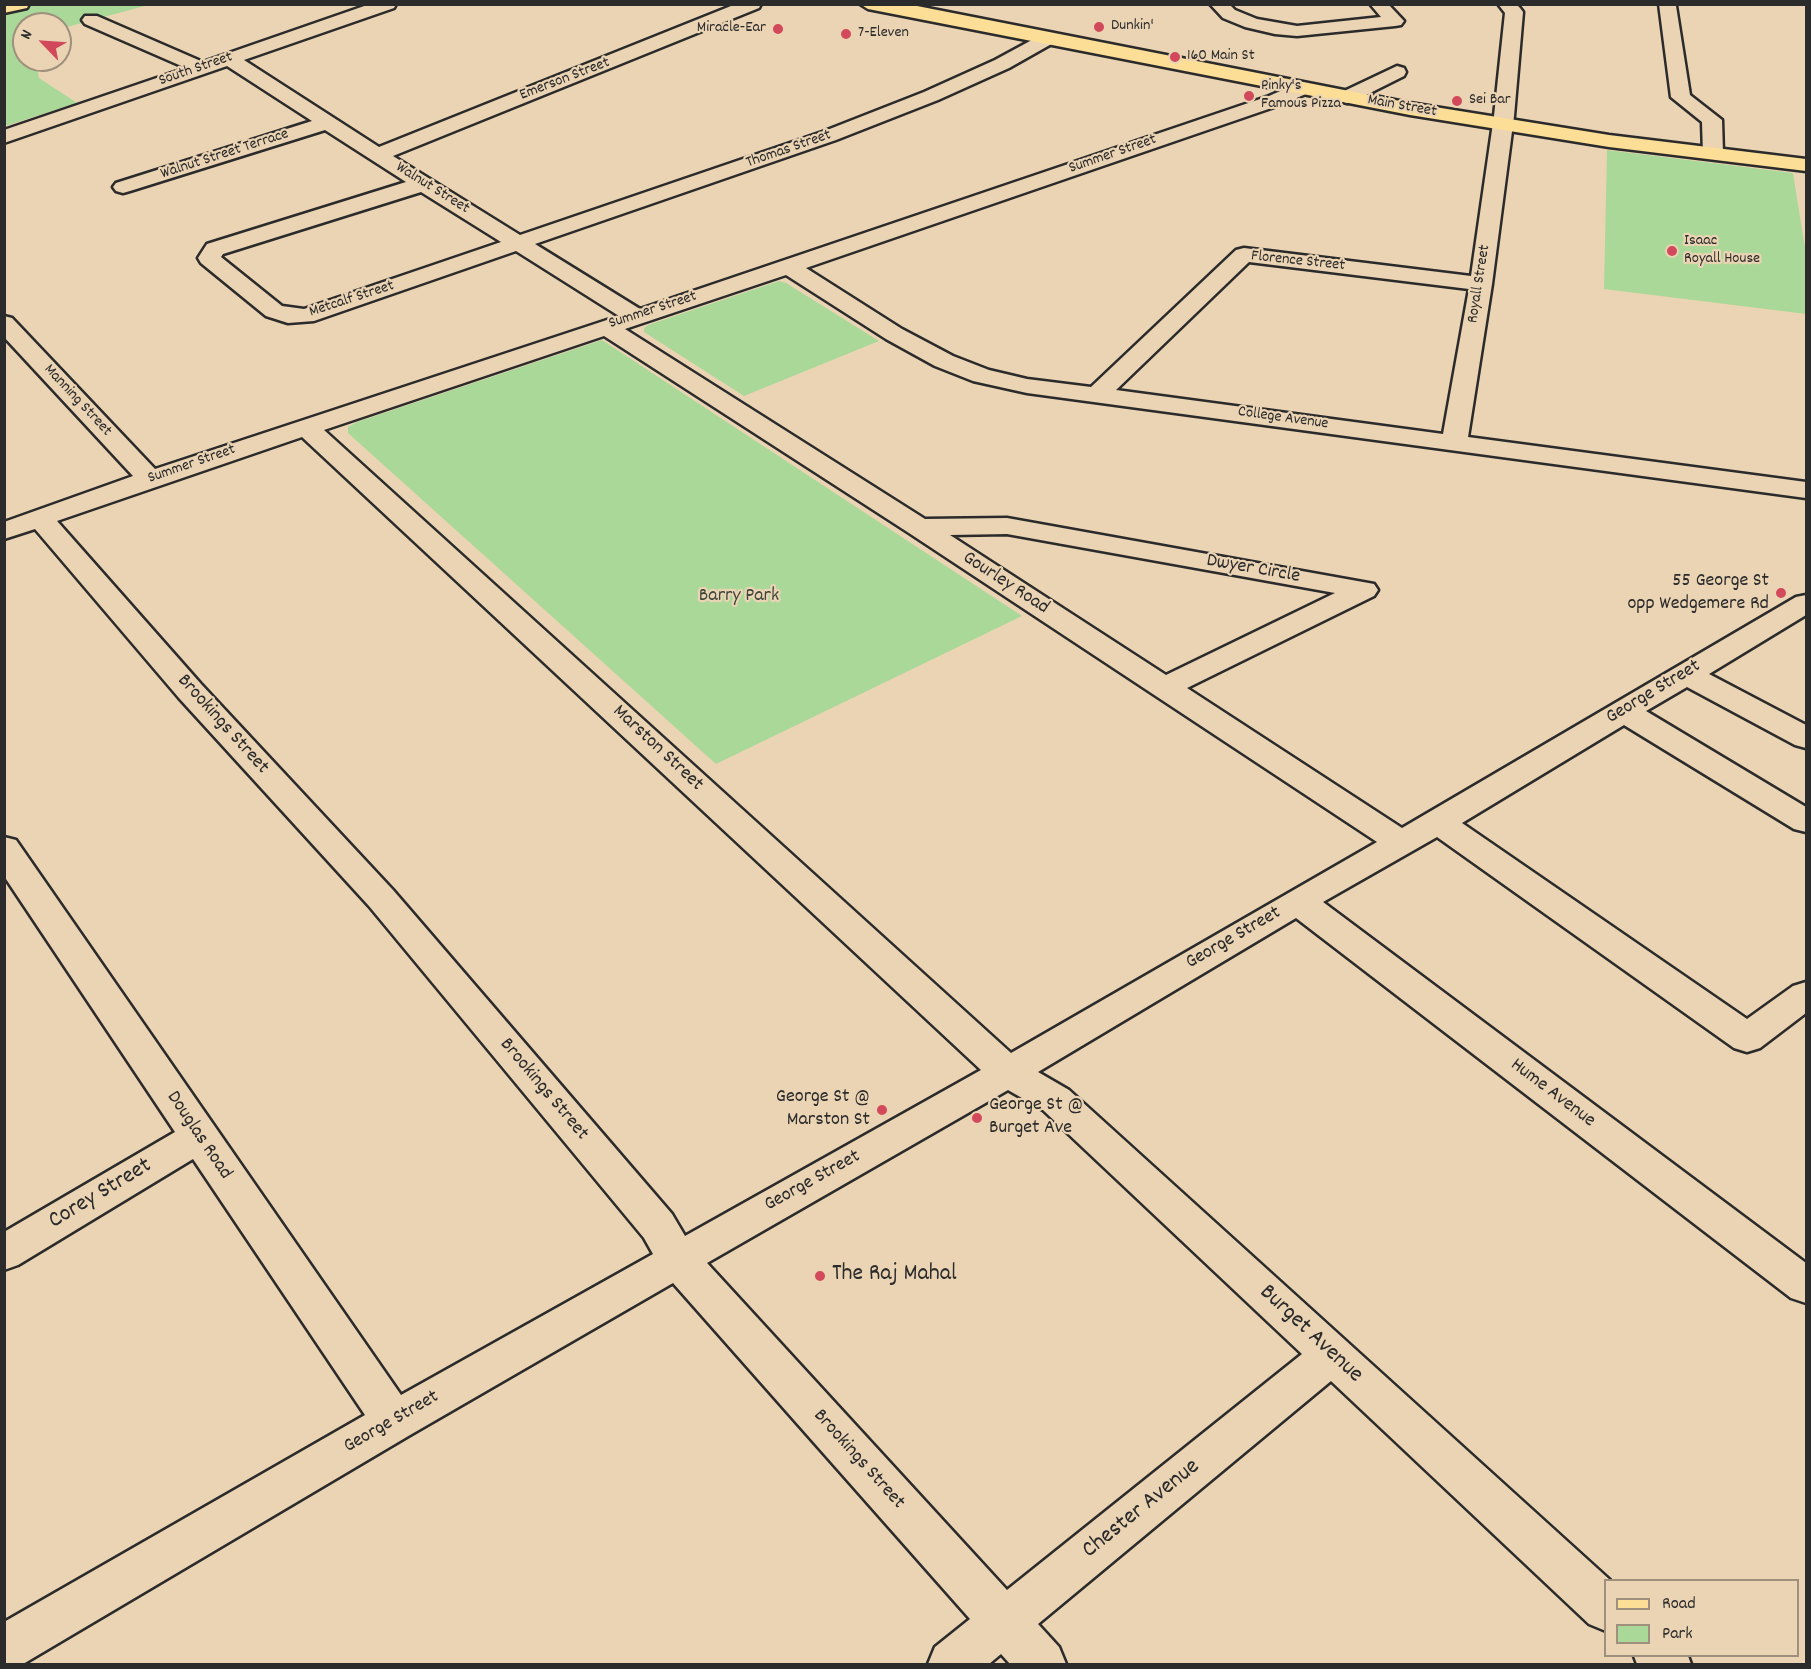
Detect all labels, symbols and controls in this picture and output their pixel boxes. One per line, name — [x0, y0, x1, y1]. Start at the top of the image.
north arrow — [12, 12, 72, 72]
place label: Dunkin' — [1111, 17, 1154, 37]
place label: Miracle-Ear — [697, 19, 766, 39]
marker: Dunkin' — [1092, 20, 1106, 34]
marker: Miracle-Ear — [771, 22, 785, 36]
place label: 7-Eleven — [858, 24, 909, 44]
text: N — [15, 27, 39, 43]
marker: 7-Eleven — [839, 27, 853, 41]
place label: 160 Main St — [1187, 47, 1255, 67]
street label: South Street — [157, 48, 235, 92]
marker: 160 Main St — [1168, 50, 1182, 64]
street label: Emerson Street — [517, 54, 613, 106]
place label: Pinky's Famous Pizza — [1261, 77, 1341, 115]
marker: Pinky's Famous Pizza — [1242, 89, 1256, 103]
street label: Main Street — [1366, 91, 1438, 123]
place label: Sei Bar — [1469, 91, 1511, 111]
marker: Sei Bar — [1450, 94, 1464, 108]
street label: Walnut Street Terrace — [159, 125, 291, 185]
street label: Thomas Street — [744, 126, 834, 174]
street label: Summer Street — [1067, 131, 1159, 179]
street label: Walnut Street — [392, 159, 472, 219]
place label: Isaac Royall House — [1684, 232, 1760, 270]
street label: Royall Street — [1464, 243, 1496, 325]
marker: Isaac Royall House — [1665, 244, 1679, 258]
street label: Florence Street — [1250, 248, 1346, 276]
street label: Metcalf Street — [307, 277, 397, 323]
street label: Summer Street — [607, 288, 699, 334]
street label: Manning Street — [39, 361, 115, 441]
street label: College Avenue — [1237, 403, 1329, 435]
street label: Summer Street — [146, 441, 238, 489]
street label: Gourley Road — [957, 547, 1053, 621]
street label: Dwyer Circle — [1204, 550, 1302, 590]
place label: 55 George St opp Wedgemere Rd — [1627, 570, 1769, 617]
park label: Barry Park — [699, 585, 779, 609]
marker: 55 George St opp Wedgemere Rd — [1774, 586, 1788, 600]
street label: George Street — [1602, 655, 1706, 731]
street label: Brookings Street — [171, 670, 273, 780]
street label: Marston Street — [607, 701, 707, 797]
street label: George Street — [1182, 902, 1286, 976]
street label: Brookings Street — [493, 1034, 593, 1146]
street label: Hume Avenue — [1505, 1054, 1599, 1134]
place label: George St @ Marston St — [776, 1086, 870, 1133]
street label: Douglas Road — [160, 1087, 236, 1185]
place label: George St @ Burget Ave — [989, 1094, 1083, 1141]
marker: George St @ Marston St — [875, 1103, 889, 1117]
marker: George St @ Burget Ave — [970, 1111, 984, 1125]
street label: George Street — [761, 1146, 865, 1218]
street label: Corey Street — [44, 1153, 158, 1237]
place label: The Raj Mahal — [832, 1262, 957, 1290]
marker: The Raj Mahal — [813, 1269, 827, 1283]
street label: Burget Avenue — [1252, 1280, 1368, 1390]
street label: George Street — [340, 1386, 444, 1460]
street label: Brookings Street — [807, 1405, 909, 1515]
street label: Chester Avenue — [1077, 1454, 1207, 1566]
legend — [1604, 1579, 1799, 1657]
text: Road — [1662, 1592, 1696, 1617]
text: Park — [1662, 1622, 1693, 1647]

